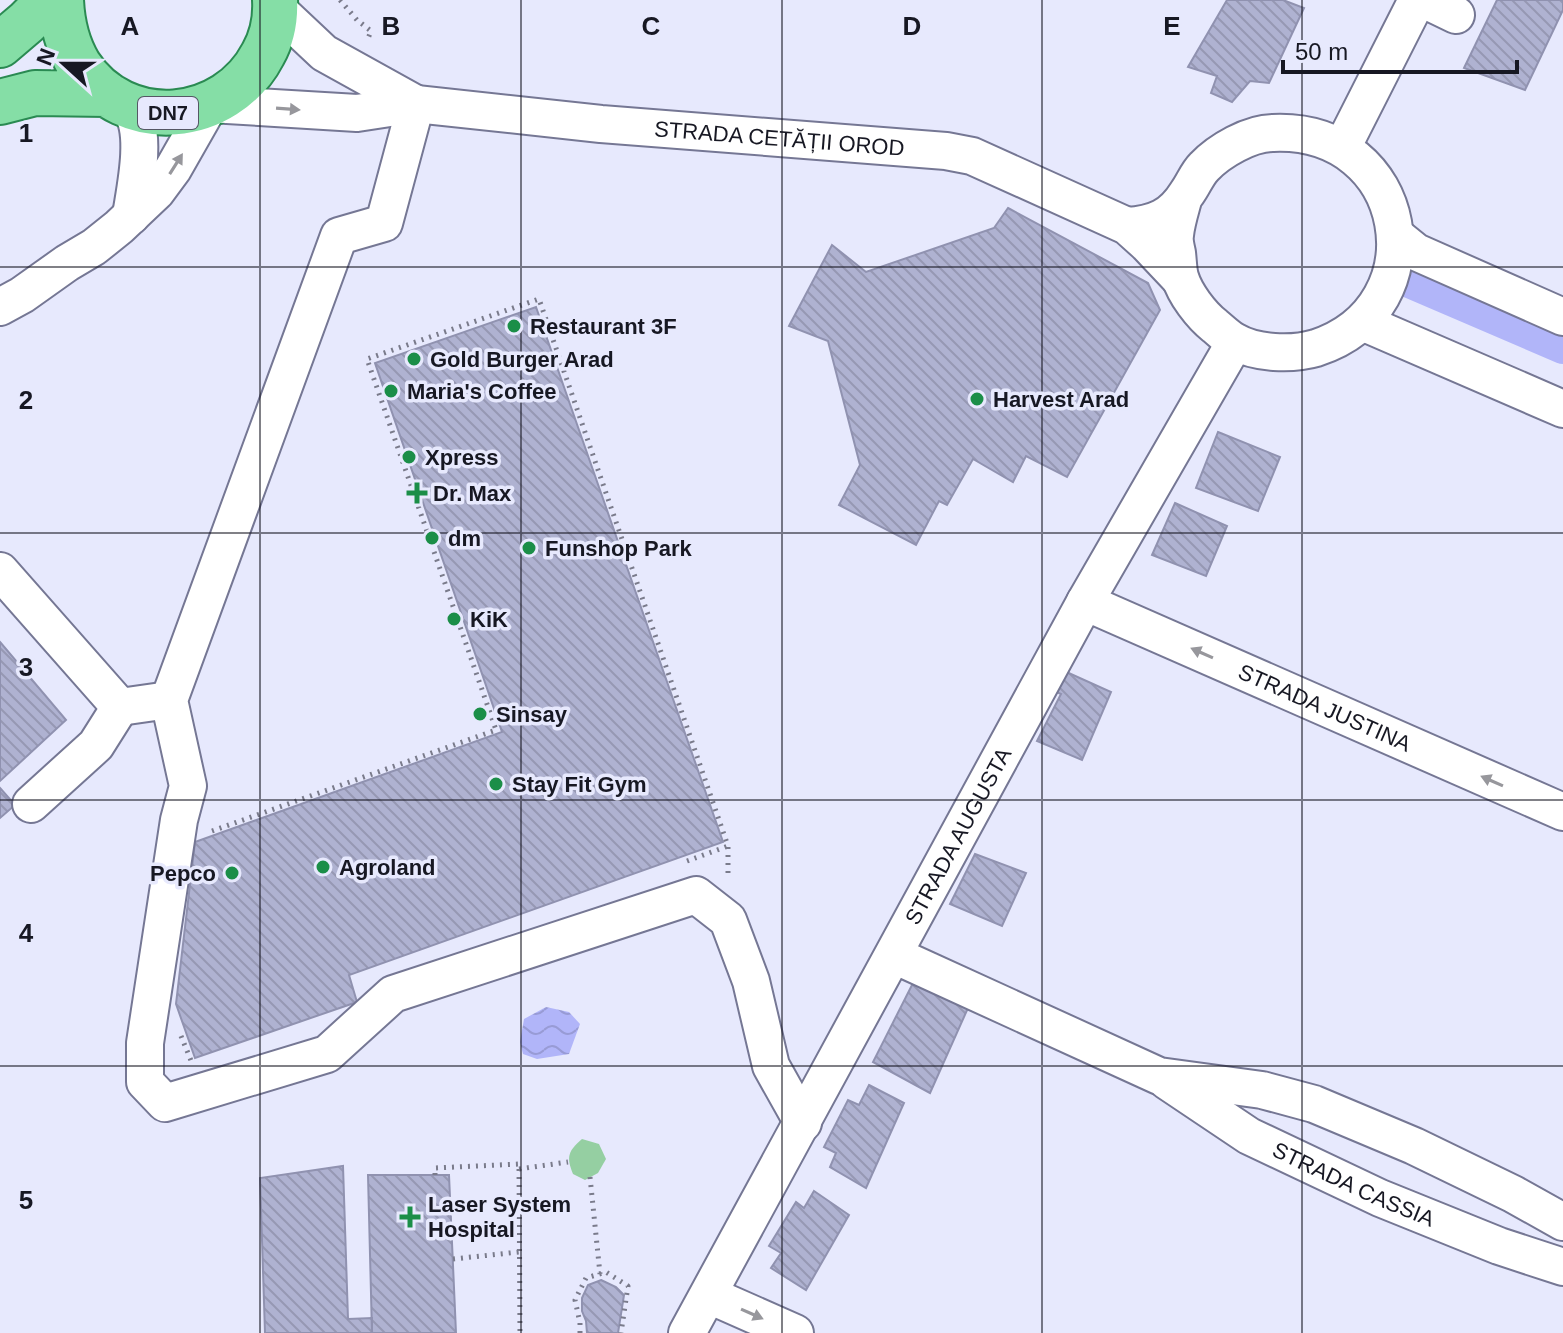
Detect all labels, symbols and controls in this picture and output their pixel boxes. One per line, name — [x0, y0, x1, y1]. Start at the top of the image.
text: A — [121, 11, 140, 41]
text: B — [382, 11, 400, 41]
text: C — [642, 11, 661, 41]
text: D — [903, 11, 921, 41]
text: E — [1163, 11, 1181, 41]
north arrow — [24, 24, 104, 104]
scale bar — [1283, 24, 1517, 74]
text: 50 m — [1295, 38, 1348, 65]
text: N — [31, 45, 60, 69]
road number: DN7 — [138, 97, 198, 129]
one-way arrow — [276, 103, 301, 116]
street label: STRADA CETĂȚII OROD — [653, 116, 905, 160]
text: 1 — [19, 118, 33, 148]
one-way arrow — [168, 153, 182, 175]
place label: Restaurant 3F — [530, 314, 677, 339]
marker: Restaurant 3F — [505, 317, 523, 335]
place label: Gold Burger Arad — [430, 347, 614, 372]
marker: Gold Burger Arad — [405, 350, 423, 368]
place label: Maria's Coffee — [407, 379, 557, 404]
marker: Maria's Coffee — [382, 382, 400, 400]
text: 2 — [19, 385, 33, 415]
place label: Harvest Arad — [993, 387, 1129, 412]
marker: Harvest Arad — [968, 390, 986, 408]
place label: Xpress — [425, 445, 498, 470]
marker: Xpress — [400, 448, 418, 466]
place label: Dr. Max — [433, 481, 512, 506]
marker: Dr. Max — [408, 484, 426, 502]
place label: dm — [448, 526, 481, 551]
marker: dm — [423, 529, 441, 547]
place label: Funshop Park — [545, 536, 692, 561]
marker: Funshop Park — [520, 539, 538, 557]
place label: KiK — [470, 607, 508, 632]
marker: KiK — [445, 610, 463, 628]
one-way arrow — [1191, 647, 1214, 660]
text: 3 — [19, 652, 33, 682]
street label: STRADA JUSTINA — [1235, 659, 1415, 756]
place label: Sinsay — [496, 702, 568, 727]
marker: Sinsay — [471, 705, 489, 723]
street label: STRADA AUGUSTA — [899, 743, 1016, 929]
place label: Stay Fit Gym — [512, 772, 646, 797]
one-way arrow — [1480, 774, 1503, 787]
marker: Stay Fit Gym — [487, 775, 505, 793]
place label: Agroland — [339, 855, 436, 880]
marker: Agroland — [314, 858, 332, 876]
place label: Pepco — [150, 861, 216, 886]
marker: Pepco — [223, 864, 241, 882]
text: 4 — [19, 918, 34, 948]
street label: STRADA CASSIA — [1269, 1137, 1439, 1231]
text: 5 — [19, 1185, 33, 1215]
place label: Laser System Hospital — [428, 1192, 571, 1242]
marker: Laser System Hospital — [399, 1206, 421, 1228]
one-way arrow — [740, 1307, 764, 1321]

